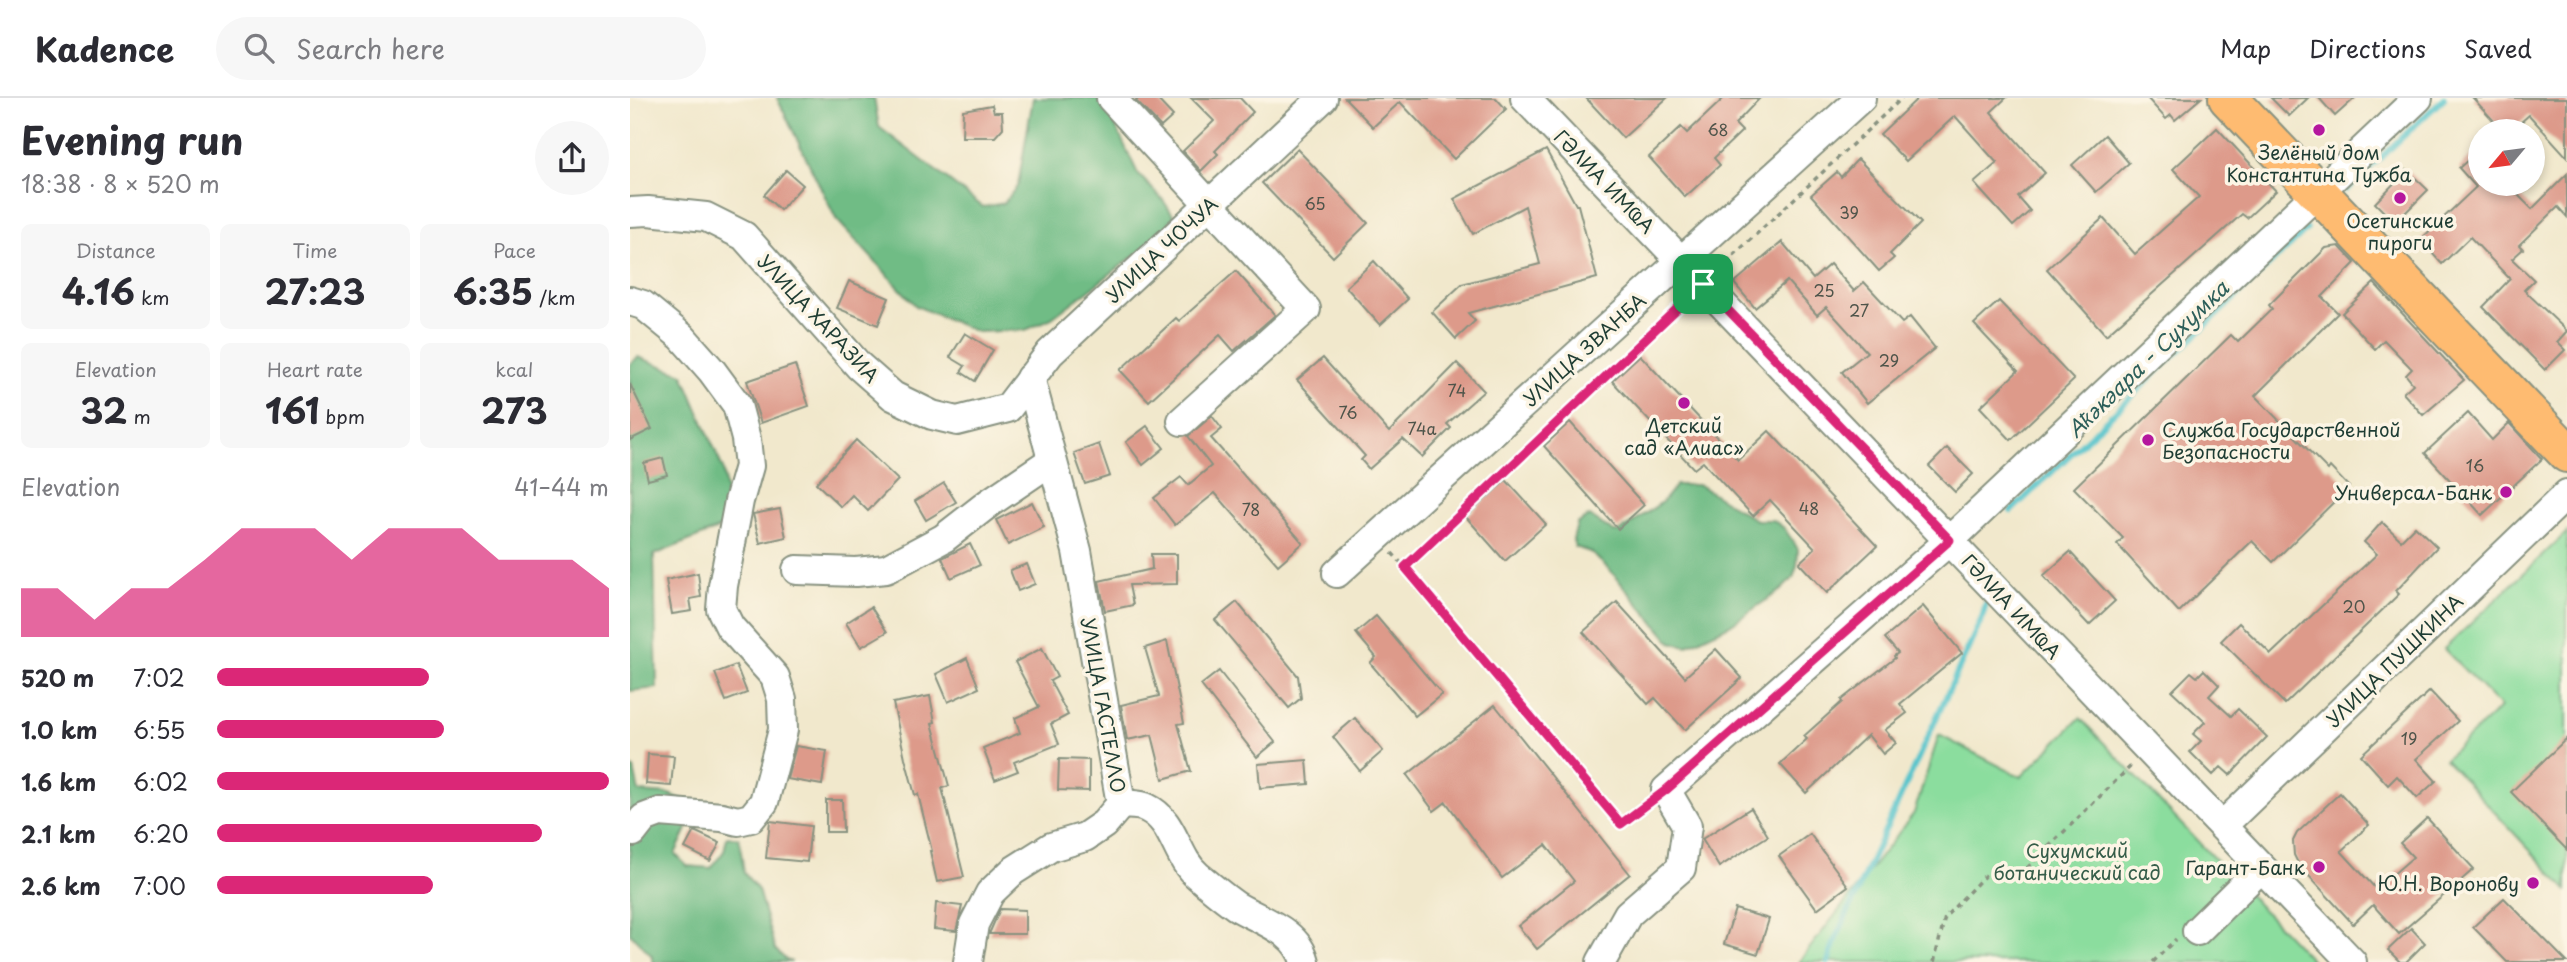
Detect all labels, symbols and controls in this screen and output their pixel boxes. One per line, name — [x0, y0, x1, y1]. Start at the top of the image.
search box — [216, 17, 706, 80]
text: Kadence — [35, 23, 174, 73]
icon: search — [240, 29, 278, 67]
text: Search here — [296, 29, 445, 68]
text: Map — [2220, 30, 2271, 66]
text: Directions — [2309, 30, 2426, 66]
text: Saved — [2464, 30, 2532, 66]
text: Evening run — [21, 111, 243, 168]
house number: 68 — [1707, 117, 1729, 141]
north arrow — [2468, 119, 2544, 196]
map controls — [2468, 119, 2545, 196]
button: share — [535, 121, 609, 195]
marker: Зелёный дом Константина Тужба — [2311, 122, 2327, 138]
street label: ГӘЛИА ИМҨА — [1548, 123, 1662, 239]
place label: Зелёный дом Константина Тужба — [2226, 138, 2412, 188]
text: 18:38 · 8 × 520 m — [21, 166, 220, 201]
street label: УЛИЦА ЧОЧУА — [1099, 190, 1223, 308]
marker: Осетинские пироги — [2392, 190, 2408, 206]
house number: 65 — [1304, 191, 1326, 215]
house number: 39 — [1839, 200, 1859, 224]
place label: Осетинские пироги — [2346, 206, 2454, 256]
text: Distance — [76, 236, 156, 264]
text: Time — [293, 236, 337, 264]
text: Pace — [493, 236, 536, 264]
street label: УЛИЦА ХАРАЗИА — [752, 247, 886, 389]
pin — [1673, 254, 1733, 314]
text: 4.16 — [62, 264, 135, 317]
text: 27:23 — [264, 264, 366, 317]
text: 6:35 — [453, 264, 533, 317]
icon: arrive — [1684, 265, 1722, 303]
water label: Аҟәкәара - Сухумка — [2059, 272, 2236, 444]
house number: 25 — [1813, 278, 1835, 302]
text: km — [135, 283, 170, 311]
text: /km — [533, 283, 576, 311]
street label: УЛИЦА ЗВАНБА — [1516, 286, 1652, 412]
house number: 27 — [1849, 298, 1869, 322]
house number: 29 — [1879, 348, 1899, 372]
text: Elevation — [75, 355, 157, 383]
text: Heart rate — [267, 355, 363, 383]
text: kcal — [495, 355, 533, 383]
house number: 74 — [1448, 378, 1466, 402]
text: 32 — [80, 383, 127, 436]
text: 161 — [265, 383, 319, 436]
text: 273 — [481, 383, 548, 436]
marker: Детский сад «Алиас» — [1676, 395, 1692, 411]
house number: 76 — [1338, 400, 1358, 424]
text: m — [127, 402, 151, 430]
text: bpm — [319, 402, 365, 430]
place label: Детский сад «Алиас» — [1624, 411, 1744, 461]
place label: Служба Государственной Безопасности — [2162, 415, 2401, 465]
house number: 74а — [1408, 416, 1437, 440]
marker: Служба Государственной Безопасности — [2140, 432, 2156, 448]
house number: 16 — [2466, 453, 2484, 477]
text: Elevation — [21, 469, 120, 504]
text: 41–44 m — [514, 469, 609, 504]
place label: Универсал-Банк — [2335, 478, 2493, 506]
marker: Универсал-Банк — [2498, 484, 2514, 500]
house number: 48 — [1799, 496, 1819, 520]
house number: 78 — [1242, 497, 1260, 521]
street label: ГӘЛИА ИМҨА — [1956, 547, 2068, 665]
street label: УЛИЦА ПУШКИНА — [2319, 587, 2469, 733]
house number: 20 — [2343, 594, 2365, 618]
street label: УЛИЦА ГАСТЕЛЛО — [1075, 615, 1133, 795]
text: 520 m — [21, 660, 94, 695]
text: 7:02 — [133, 660, 185, 695]
text: 1.0 km — [21, 712, 98, 747]
text: 6:55 — [133, 712, 185, 747]
house number: 19 — [2401, 726, 2417, 750]
text: 1.6 km — [21, 764, 96, 799]
text: 6:02 — [133, 764, 188, 799]
text: 2.1 km — [21, 816, 96, 851]
text: 6:20 — [133, 816, 189, 851]
park label: Сухумский ботанический сад — [1993, 836, 2161, 886]
place label: Гарант-Банк — [2186, 853, 2306, 881]
marker: Гарант-Банк — [2311, 859, 2327, 875]
text: 2.6 km — [21, 868, 101, 903]
text: 7:00 — [133, 868, 186, 903]
place label: Ю.Н. Воронову — [2377, 869, 2519, 897]
marker: Ю.Н. Воронову — [2525, 875, 2541, 891]

